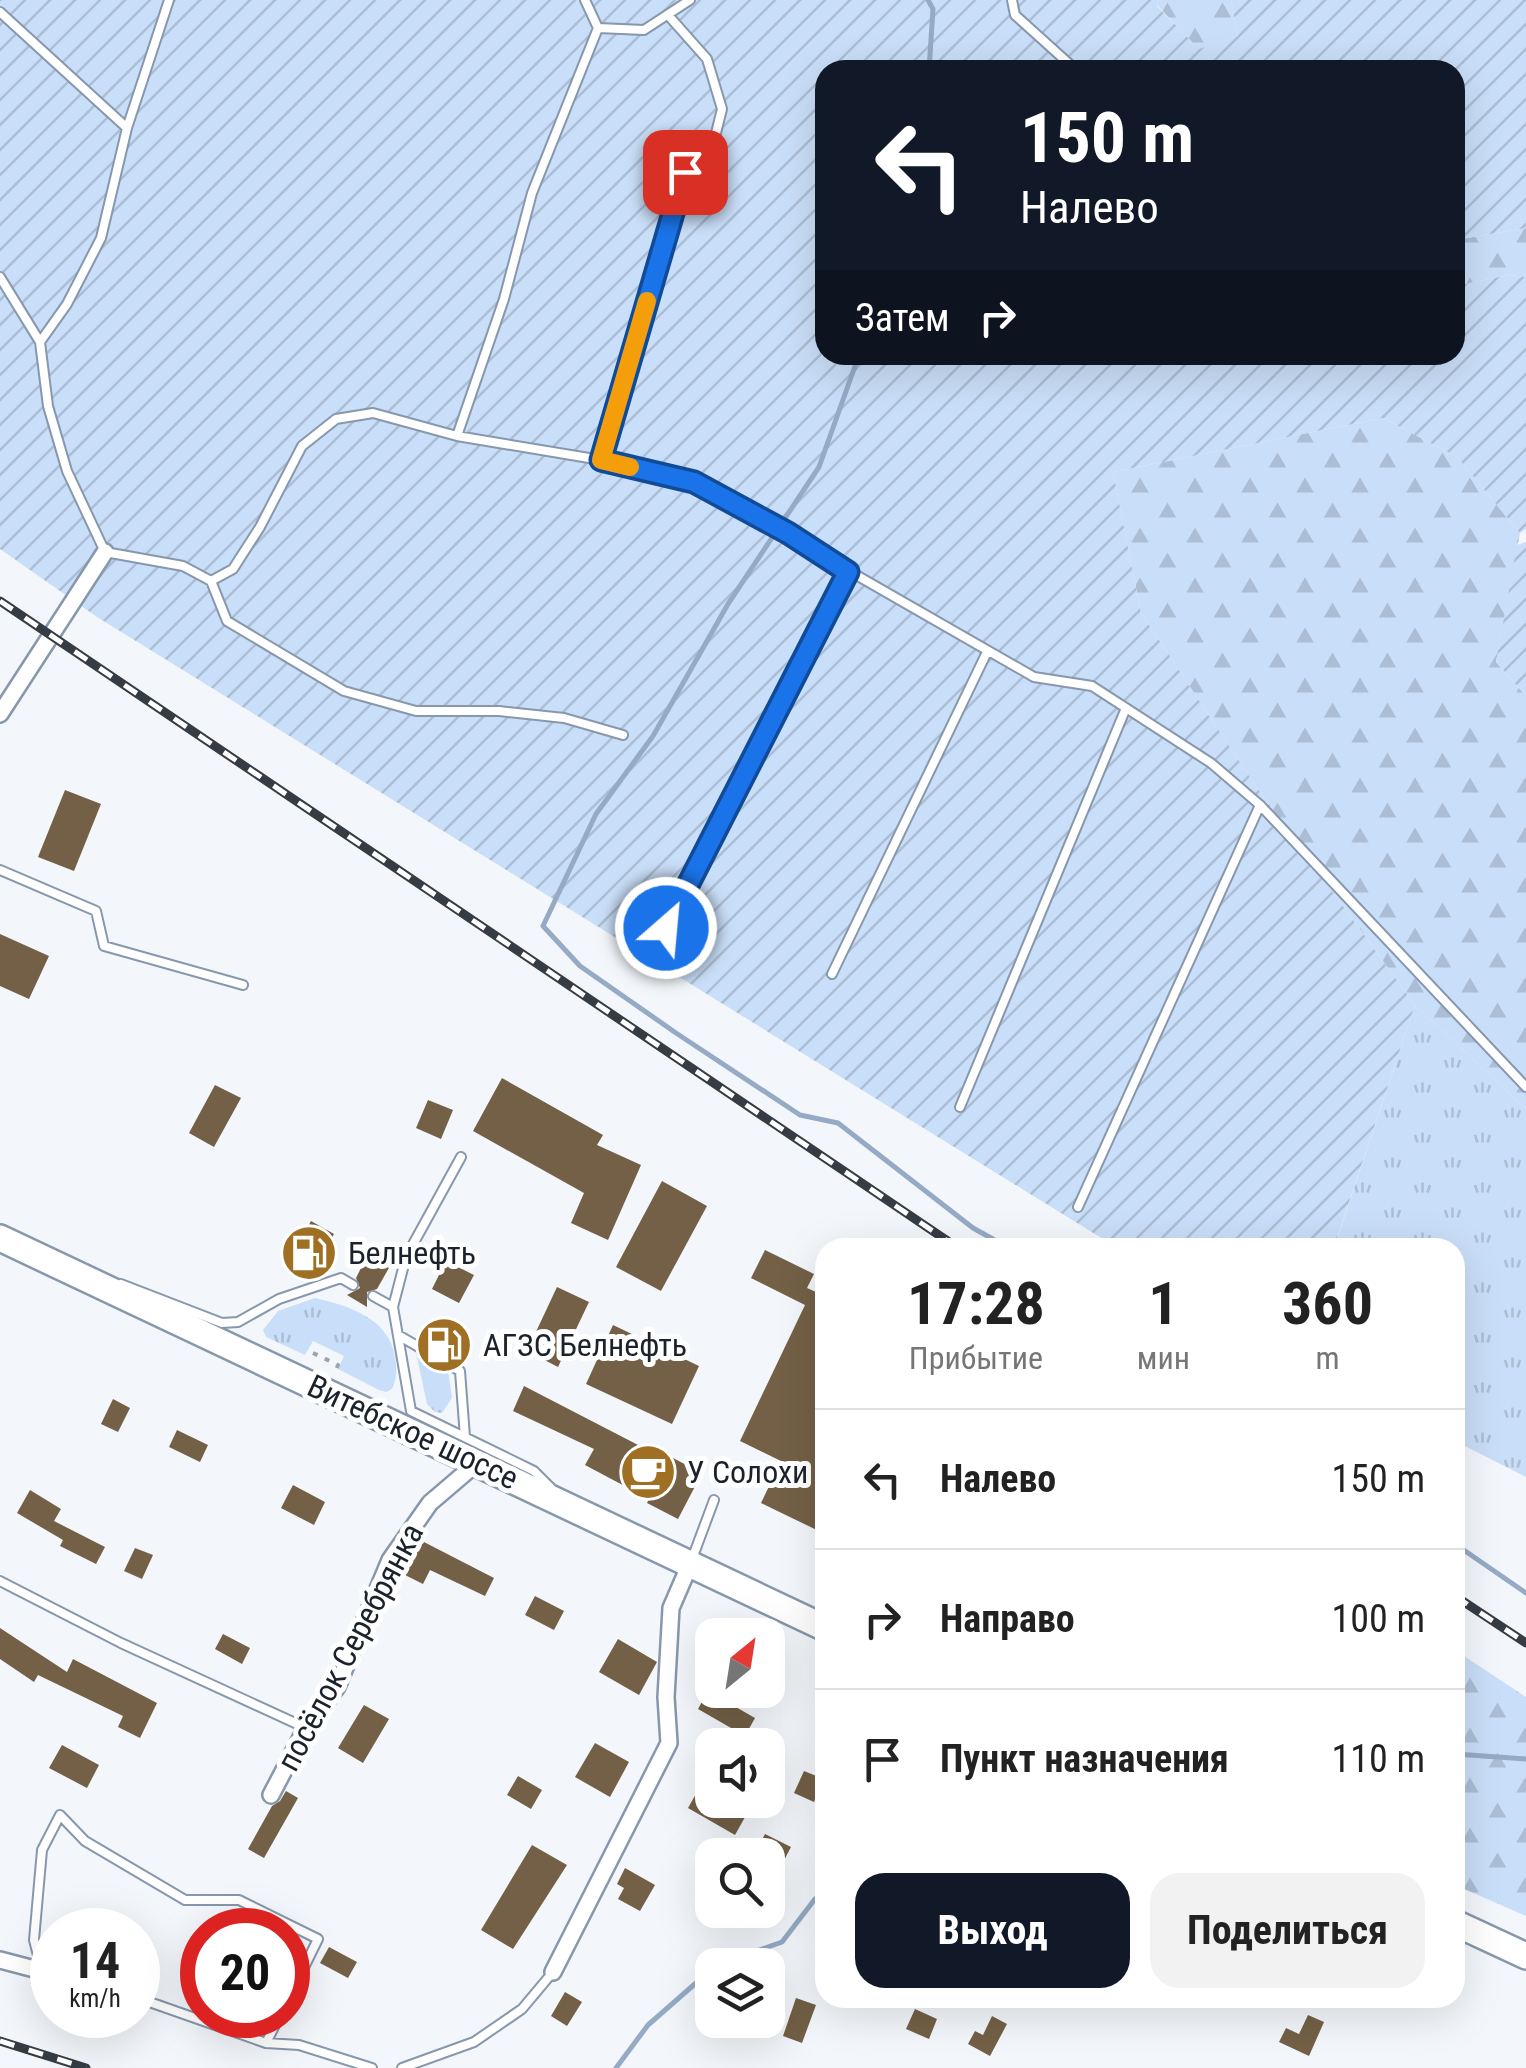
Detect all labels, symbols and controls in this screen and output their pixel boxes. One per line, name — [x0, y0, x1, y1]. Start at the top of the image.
text: 150 m — [1020, 97, 1194, 179]
icon: left — [855, 100, 985, 230]
pin — [643, 130, 728, 215]
icon: arrive — [658, 145, 713, 200]
text: Налево — [1020, 181, 1159, 234]
icon: right — [970, 290, 1025, 345]
text: Затем — [855, 296, 950, 340]
position arrow — [614, 876, 718, 980]
fuel station icon: Белнефть — [279, 1223, 339, 1283]
place label: Белнефть — [348, 1234, 476, 1272]
text: 17:28 — [907, 1268, 1045, 1339]
text: 1 — [1148, 1268, 1179, 1339]
text: 360 — [1282, 1268, 1373, 1339]
fuel station icon: АГЗС Белнефть — [414, 1315, 474, 1375]
place label: АГЗС Белнефть — [483, 1326, 687, 1364]
text: Прибытие — [909, 1339, 1043, 1377]
text: мин — [1137, 1339, 1190, 1377]
text: m — [1315, 1339, 1340, 1377]
street label: Витебское шоссе — [302, 1367, 524, 1497]
cafe icon: У Солохи — [618, 1442, 678, 1502]
icon: left — [855, 1452, 910, 1507]
place label: У Солохи — [687, 1453, 808, 1491]
text: Налево — [940, 1457, 1056, 1501]
text: 150 m — [1331, 1457, 1425, 1501]
street label: посёлок Серебрянка — [269, 1517, 431, 1777]
icon: right — [855, 1592, 910, 1647]
text: Направо — [940, 1597, 1075, 1641]
text: 100 m — [1331, 1597, 1425, 1641]
north arrow — [695, 1618, 785, 1708]
map controls — [695, 1618, 785, 2038]
button: sound — [695, 1728, 785, 1818]
icon: arrive — [855, 1732, 910, 1787]
text: Пункт назначения — [940, 1737, 1229, 1781]
text: 110 m — [1331, 1737, 1425, 1781]
button: search — [695, 1838, 785, 1928]
button: Выход — [855, 1873, 1130, 1988]
button: Поделиться — [1150, 1873, 1425, 1988]
speed limit sign: 20 — [180, 1908, 310, 2038]
text: 14 — [70, 1932, 120, 1990]
button: layers — [695, 1948, 785, 2038]
text: km/h — [69, 1984, 121, 2013]

